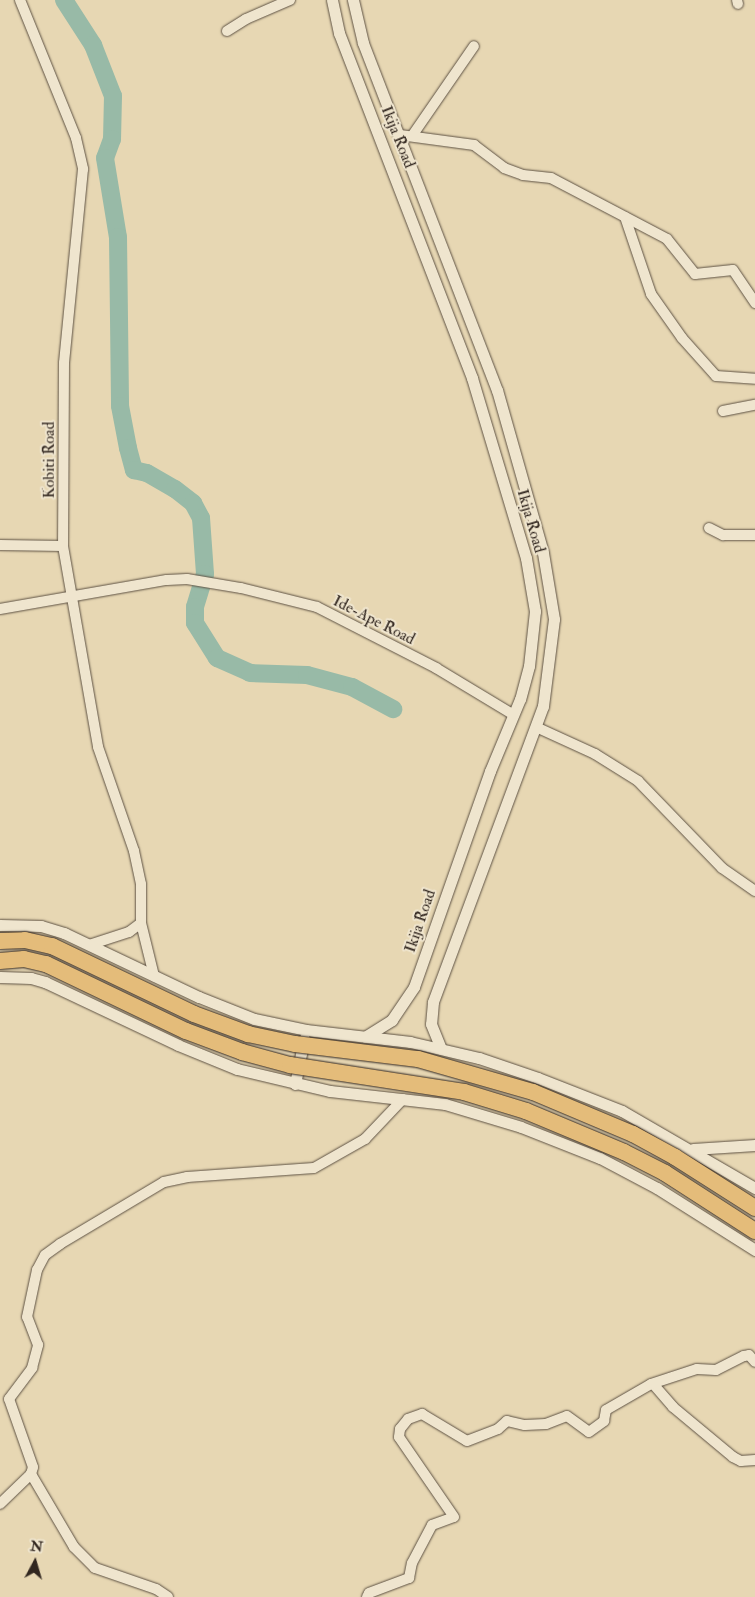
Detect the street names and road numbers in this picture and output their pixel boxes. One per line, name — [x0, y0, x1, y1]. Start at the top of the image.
street label: Ikija Road — [377, 103, 419, 171]
street label: Kobiti Road — [39, 422, 59, 498]
street label: Ikija Road — [513, 487, 549, 555]
street label: Ide-Ape Road — [330, 591, 418, 649]
street label: Ikija Road — [400, 887, 440, 955]

